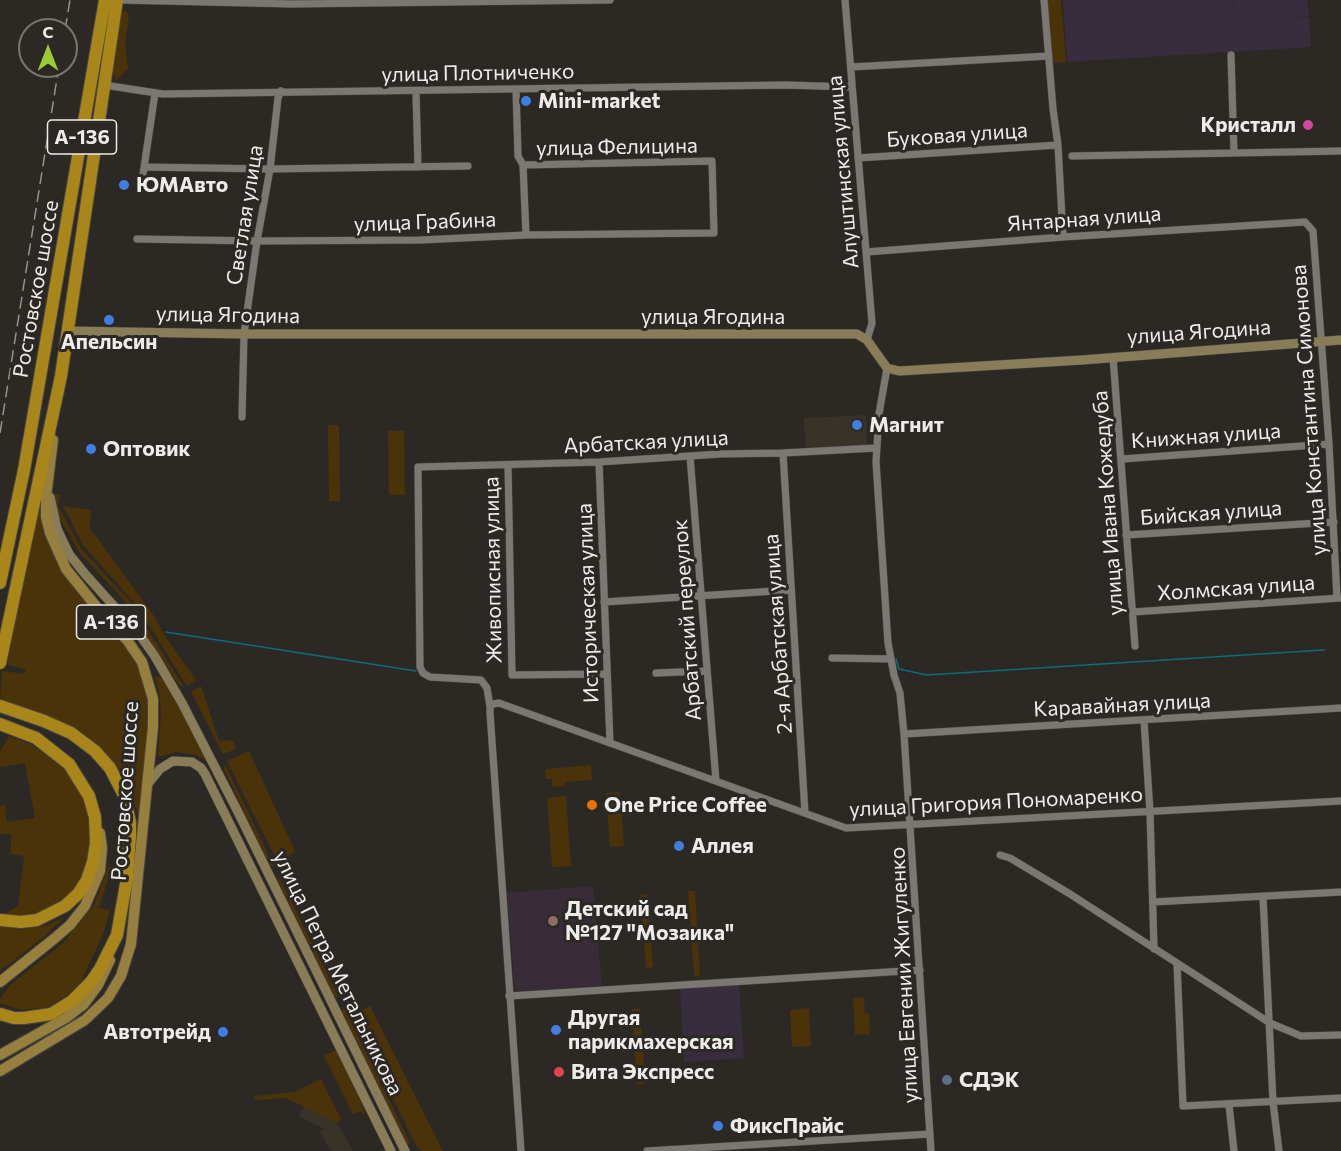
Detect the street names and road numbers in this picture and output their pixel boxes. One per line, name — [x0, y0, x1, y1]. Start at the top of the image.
street label: улица Плотниченко — [381, 59, 575, 87]
street label: Алуштинская улица — [822, 74, 864, 270]
street label: Буковая улица — [886, 117, 1028, 153]
road number: А-136 — [48, 120, 116, 154]
street label: улица Фелицина — [536, 133, 698, 161]
street label: Светлая улица — [221, 143, 269, 287]
street label: Ростовское шоссе — [8, 198, 64, 380]
street label: Янтарная улица — [1006, 201, 1162, 237]
street label: улица Грабина — [353, 207, 497, 237]
street label: улица Константина Симонова — [1286, 264, 1332, 556]
street label: улица Ягодина — [156, 301, 300, 329]
street label: улица Ягодина — [641, 304, 785, 330]
street label: улица Ягодина — [1126, 314, 1272, 350]
street label: улица Ивана Кожедуба — [1088, 390, 1128, 616]
street label: Книжная улица — [1130, 418, 1282, 454]
street label: Арбатская улица — [563, 425, 729, 459]
street label: Живописная улица — [479, 476, 507, 664]
street label: Бийская улица — [1139, 495, 1283, 531]
street label: Историческая улица — [572, 503, 604, 703]
street label: Арбатский переулок — [667, 518, 707, 722]
street label: 2-я Арбатская улица — [758, 533, 798, 735]
street label: Холмская улица — [1156, 570, 1316, 606]
road number: А-136 — [76, 605, 146, 639]
street label: Каравайная улица — [1033, 688, 1211, 722]
street label: Ростовское шоссе — [106, 700, 144, 882]
street label: улица Григория Пономаренко — [849, 782, 1143, 822]
street label: улица Петра Метальникова — [268, 846, 408, 1100]
street label: улица Евгении Жигуленко — [885, 846, 923, 1104]

